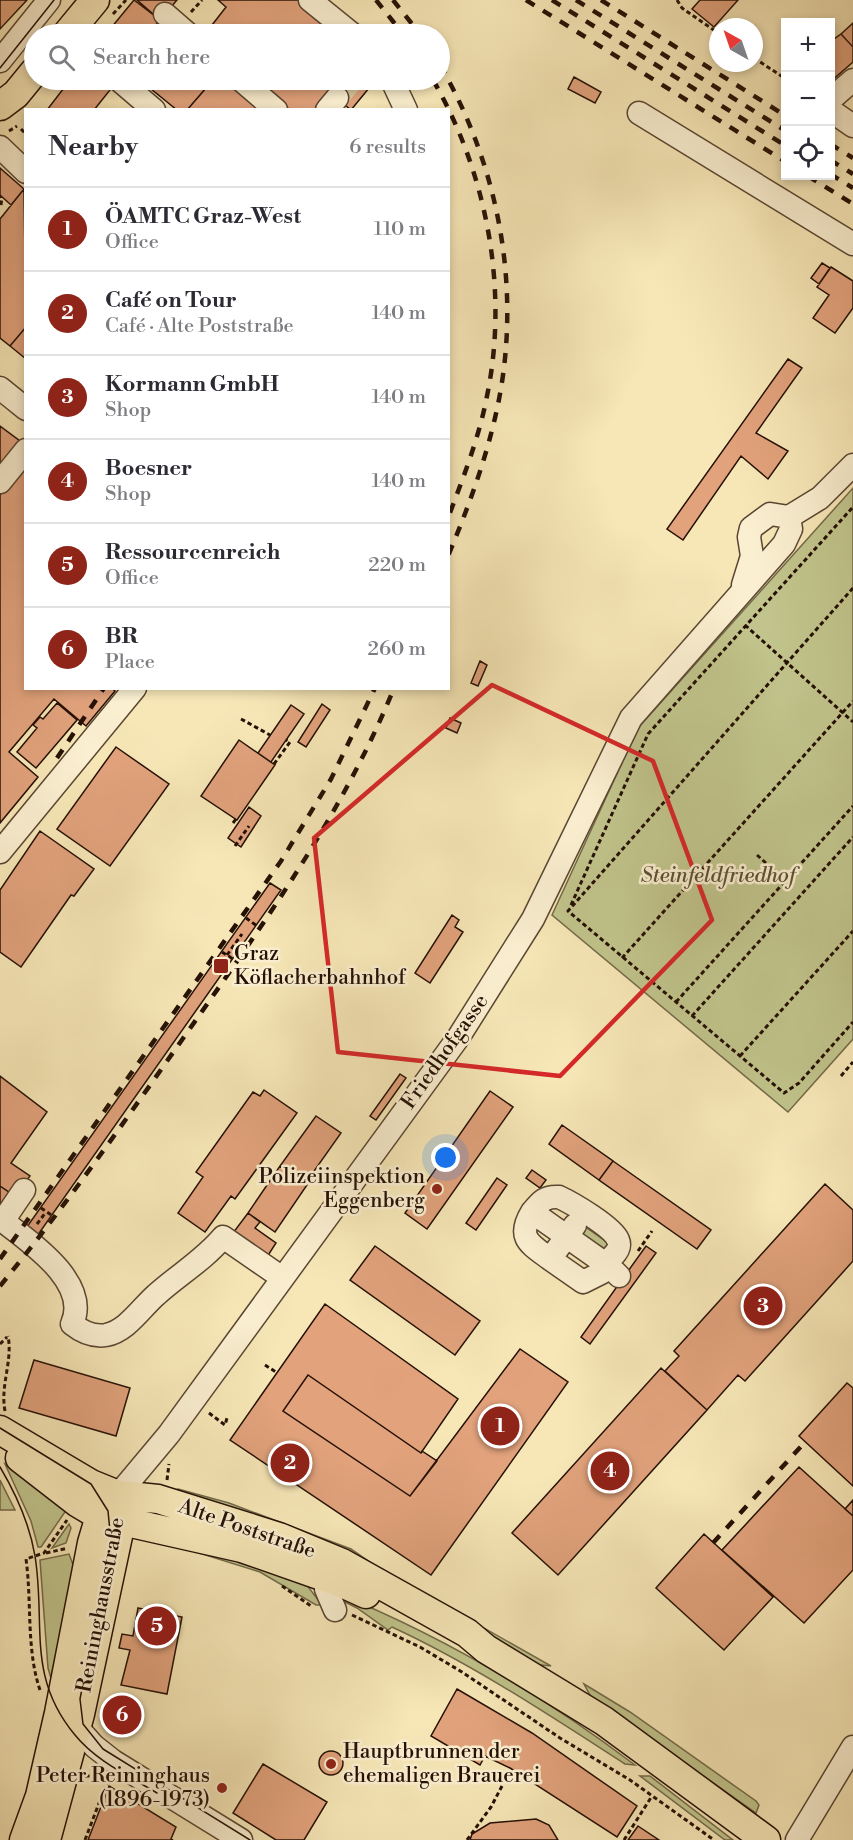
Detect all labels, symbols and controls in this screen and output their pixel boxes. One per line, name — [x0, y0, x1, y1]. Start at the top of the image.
north arrow — [709, 18, 763, 72]
map controls — [781, 18, 835, 180]
button: + — [781, 18, 835, 72]
search box — [24, 24, 450, 90]
icon: search — [45, 41, 78, 74]
text: Search here — [93, 44, 210, 71]
button: − — [781, 72, 835, 126]
button: locate — [781, 126, 835, 180]
text: Nearby — [48, 131, 138, 163]
text: 6 results — [349, 135, 426, 160]
text: ÖAMTC Graz-West — [105, 203, 301, 230]
text: 1 — [63, 217, 72, 242]
text: 110 m — [374, 217, 426, 242]
text: Office — [105, 230, 159, 255]
text: Café on Tour — [105, 287, 237, 314]
text: 2 — [61, 301, 74, 326]
text: 140 m — [371, 301, 426, 326]
text: Café · Alte Poststraße — [105, 314, 294, 339]
text: Kormann GmbH — [105, 371, 279, 398]
text: 3 — [61, 385, 74, 410]
text: 140 m — [371, 385, 426, 410]
text: Shop — [105, 398, 151, 423]
text: Boesner — [105, 455, 192, 482]
text: 4 — [61, 469, 74, 494]
text: 140 m — [371, 469, 426, 494]
text: Shop — [105, 482, 151, 507]
text: Ressourcenreich — [105, 539, 280, 566]
text: 5 — [61, 553, 74, 578]
text: 220 m — [368, 553, 426, 578]
text: Office — [105, 566, 159, 591]
text: BR — [105, 623, 138, 650]
text: 6 — [61, 637, 74, 662]
text: 260 m — [368, 637, 426, 662]
text: Place — [105, 650, 155, 675]
park label: Steinfeldfriedhof — [641, 863, 801, 889]
place label: Graz Köflacherbahnhof — [234, 941, 407, 991]
marker: Graz Köflacherbahnhof — [212, 957, 230, 975]
street label: Friedhofgasse — [396, 989, 494, 1115]
your location — [431, 1143, 460, 1172]
place label: Polizeiinspektion Eggenberg — [258, 1164, 425, 1214]
marker: Polizeiinspektion Eggenberg — [430, 1182, 444, 1196]
pin: 3 — [744, 1284, 783, 1328]
pin: 1 — [480, 1404, 520, 1448]
pin: 2 — [270, 1440, 310, 1486]
pin: 4 — [590, 1448, 630, 1494]
street label: Alte Poststraße — [174, 1493, 319, 1565]
street label: Reininghausstraße — [71, 1515, 131, 1695]
pin: 5 — [138, 1604, 176, 1648]
pin: 6 — [102, 1692, 142, 1738]
place label: Hauptbrunnen der ehemaligen Brauerei — [343, 1739, 540, 1789]
marker: Hauptbrunnen der ehemaligen Brauerei — [324, 1757, 338, 1771]
place label: Peter Reininghaus (1896-1973) — [36, 1763, 210, 1813]
marker: Peter Reininghaus (1896-1973) — [215, 1781, 229, 1795]

